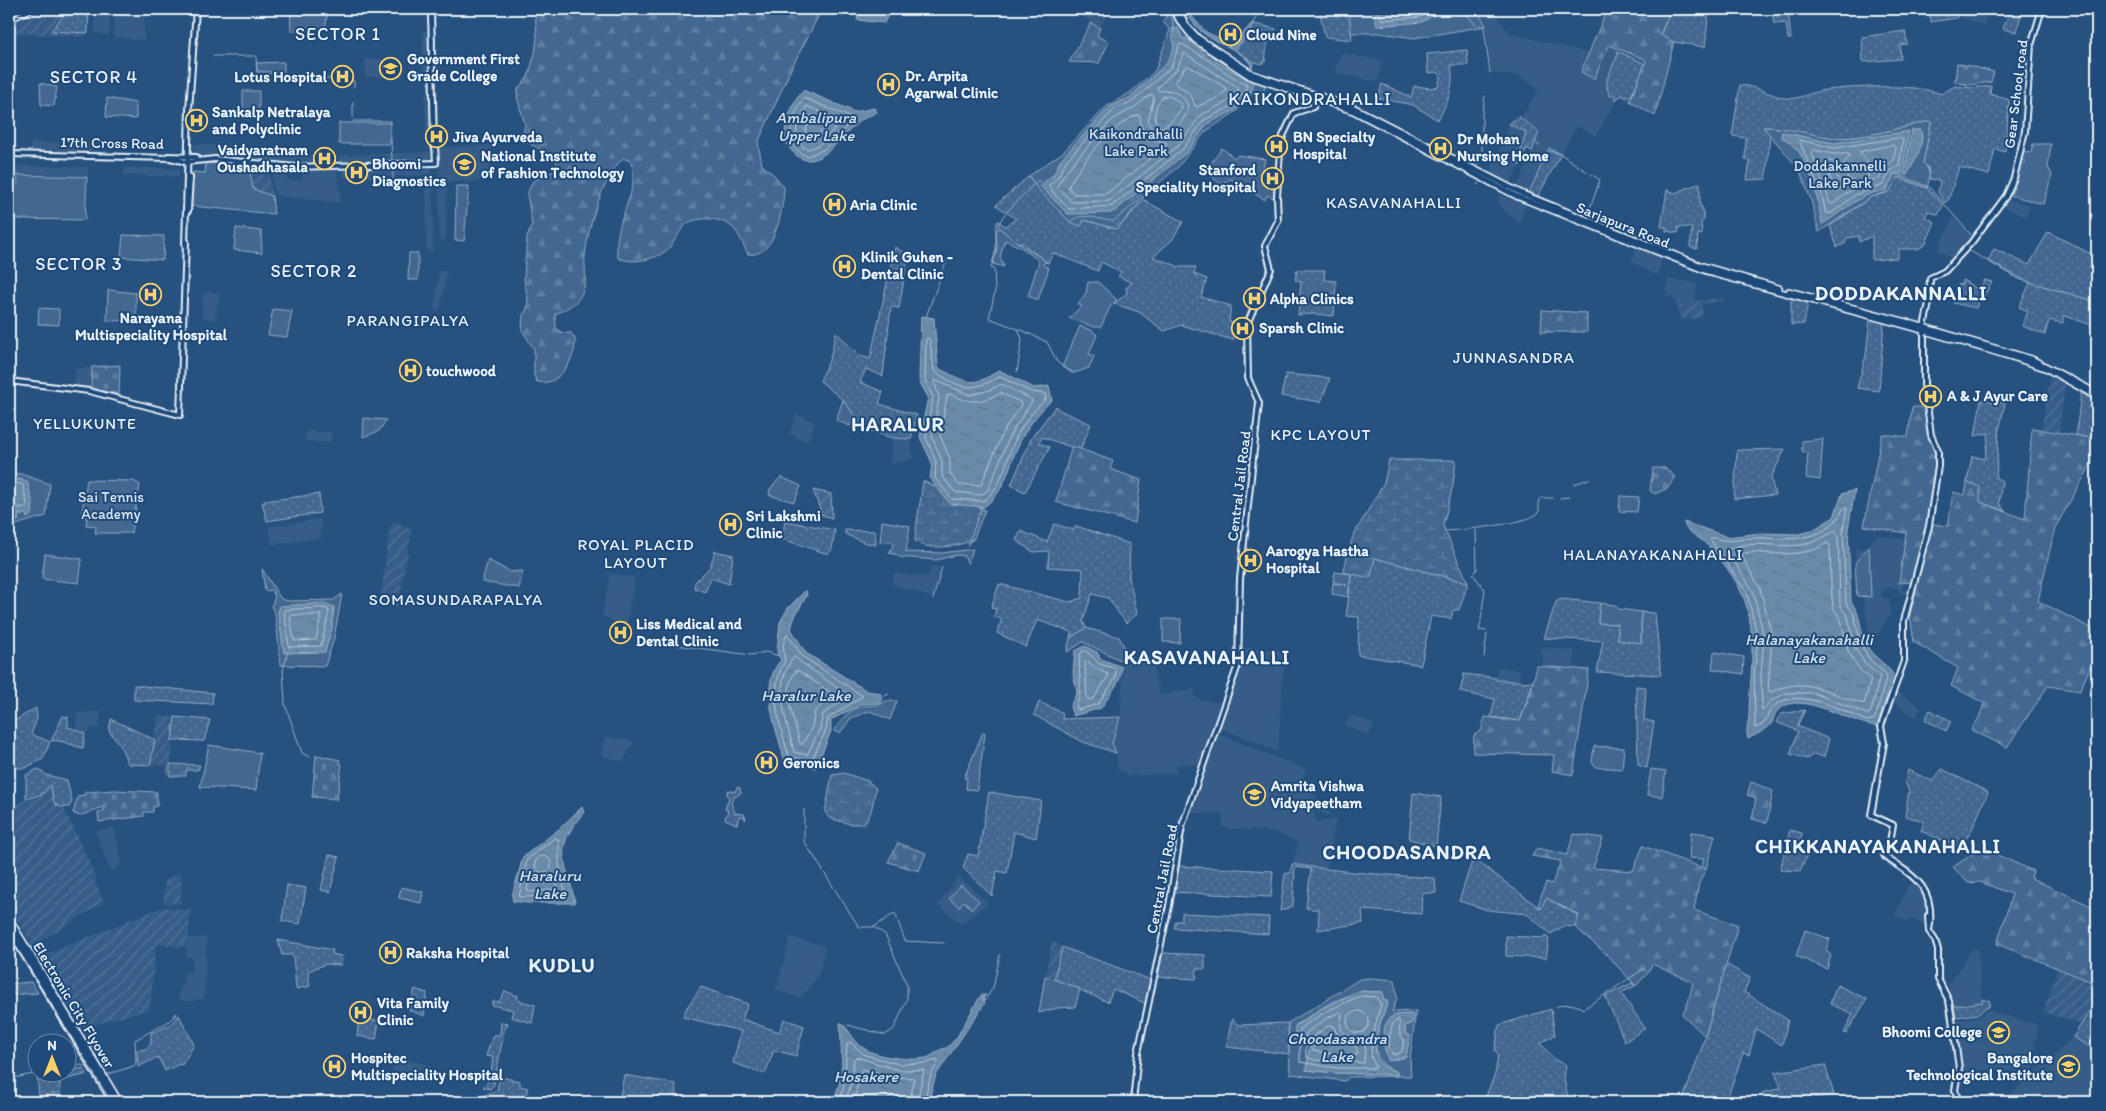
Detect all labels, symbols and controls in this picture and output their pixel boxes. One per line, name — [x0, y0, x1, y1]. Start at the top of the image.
district label: SECTOR 1 — [295, 23, 381, 45]
hospital icon: Cloud Nine — [1218, 23, 1242, 47]
place label: Cloud Nine — [1246, 26, 1317, 44]
street label: Gear School road — [2000, 39, 2032, 149]
place label: Government First Grade College — [407, 50, 520, 86]
school or university icon: Government First Grade College — [379, 56, 403, 80]
hospital icon: Lotus Hospital — [331, 65, 355, 89]
district label: SECTOR 4 — [50, 66, 138, 88]
place label: Dr. Arpita Agarwal Clinic — [904, 67, 998, 103]
place label: Lotus Hospital — [234, 68, 328, 87]
hospital icon: Dr. Arpita Agarwal Clinic — [877, 73, 901, 97]
district label: KAIKONDRAHALLI — [1228, 88, 1392, 110]
place label: Sankalp Netralaya and Polyclinic — [212, 103, 331, 139]
water label: Ambalipura Upper Lake — [776, 108, 857, 145]
hospital icon: Sankalp Netralaya and Polyclinic — [184, 109, 208, 133]
hospital icon: Jiva Ayurveda — [425, 125, 449, 149]
park label: Kaikondrahalli Lake Park — [1089, 125, 1183, 160]
place label: Jiva Ayurveda — [452, 128, 543, 147]
place label: BN Specialty Hospital — [1293, 128, 1376, 164]
place label: Dr Mohan Nursing Home — [1457, 130, 1549, 166]
street label: 17th Cross Road — [60, 133, 164, 153]
hospital icon: BN Specialty Hospital — [1265, 134, 1289, 158]
hospital icon: Dr Mohan Nursing Home — [1429, 136, 1453, 160]
place label: Vaidyaratnam Oushadhasala — [217, 141, 309, 176]
hospital icon: Vaidyaratnam Oushadhasala — [312, 147, 336, 171]
place label: National Institute of Fashion Technology — [481, 147, 625, 183]
school or university icon: National Institute of Fashion Technology — [453, 153, 477, 177]
place label: Bhoomi Diagnostics — [372, 155, 447, 191]
park label: Doddakannelli Lake Park — [1794, 157, 1886, 192]
hospital icon: Bhoomi Diagnostics — [344, 161, 368, 185]
place label: Stanford Speciality Hospital — [1136, 161, 1257, 197]
hospital icon: Stanford Speciality Hospital — [1260, 167, 1284, 191]
hospital icon: Aria Clinic — [822, 193, 846, 217]
district label: KASAVANAHALLI — [1326, 193, 1462, 212]
place label: Aria Clinic — [849, 196, 917, 214]
street label: Sarjapura Road — [1574, 198, 1672, 252]
place label: Klinik Guhen - Dental Clinic — [861, 248, 953, 283]
district label: SECTOR 3 — [35, 253, 123, 275]
hospital icon: Klinik Guhen - Dental Clinic — [833, 254, 857, 278]
district label: SECTOR 2 — [270, 260, 358, 282]
district label: DODDAKANNALLI — [1815, 281, 1987, 305]
hospital icon: Narayana Multispeciality Hospital — [139, 283, 163, 307]
hospital icon: Alpha Clinics — [1242, 287, 1266, 311]
place label: Alpha Clinics — [1269, 290, 1354, 309]
place label: Narayana Multispeciality Hospital — [75, 309, 228, 345]
district label: PARANGIPALYA — [347, 311, 469, 330]
hospital icon: Sparsh Clinic — [1231, 316, 1255, 340]
place label: Sparsh Clinic — [1259, 319, 1344, 338]
district label: JUNNASANDRA — [1453, 348, 1575, 367]
hospital icon: touchwood — [398, 359, 422, 383]
place label: touchwood — [426, 362, 497, 380]
hospital icon: A & J Ayur Care — [1919, 384, 1943, 408]
place label: A & J Ayur Care — [1946, 387, 2048, 406]
district label: HARALUR — [851, 412, 945, 436]
district label: YELLUKUNTE — [33, 414, 137, 433]
district label: KPC LAYOUT — [1270, 425, 1372, 444]
street label: Central Jail Road — [1223, 430, 1255, 542]
park label: Sai Tennis Academy — [78, 488, 144, 523]
place label: Sri Lakshmi Clinic — [746, 507, 821, 542]
hospital icon: Sri Lakshmi Clinic — [718, 513, 742, 537]
district label: ROYAL PLACID LAYOUT — [577, 535, 695, 572]
place label: Aarogya Hastha Hospital — [1265, 542, 1369, 578]
district label: HALANAYAKANAHALLI — [1563, 545, 1743, 564]
hospital icon: Aarogya Hastha Hospital — [1238, 548, 1262, 572]
district label: SOMASUNDARAPALYA — [369, 590, 543, 609]
place label: Liss Medical and Dental Clinic — [636, 615, 743, 650]
hospital icon: Liss Medical and Dental Clinic — [608, 621, 632, 645]
water label: Halanayakanahalli Lake — [1745, 630, 1875, 667]
district label: KASAVANAHALLI — [1124, 645, 1290, 669]
water label: Haralur Lake — [761, 686, 852, 705]
hospital icon: Geronics — [755, 751, 779, 775]
place label: Geronics — [783, 754, 840, 772]
place label: Amrita Vishwa Vidyapeetham — [1270, 777, 1364, 813]
school or university icon: Amrita Vishwa Vidyapeetham — [1243, 783, 1267, 807]
street label: Central Jail Road — [1143, 823, 1181, 935]
district label: CHIKKANAYAKANAHALLI — [1755, 834, 2001, 858]
district label: CHOODASANDRA — [1322, 840, 1492, 864]
water label: Haraluru Lake — [519, 866, 582, 903]
street label: Electronic City Flyover — [29, 939, 119, 1071]
hospital icon: Raksha Hospital — [378, 941, 402, 965]
place label: Raksha Hospital — [406, 944, 510, 963]
district label: KUDLU — [528, 953, 596, 977]
place label: Vita Family Clinic — [377, 994, 450, 1029]
hospital icon: Vita Family Clinic — [349, 1000, 373, 1024]
school or university icon: Bhoomi College — [1986, 1020, 2010, 1044]
place label: Bhoomi College — [1882, 1023, 1982, 1042]
water label: Choodasandra Lake — [1287, 1029, 1388, 1066]
north arrow — [28, 1034, 78, 1084]
text: N — [47, 1037, 57, 1054]
place label: Hospitec Multispeciality Hospital — [351, 1049, 504, 1085]
place label: Bangalore Technological Institute — [1905, 1049, 2053, 1085]
hospital icon: Hospitec Multispeciality Hospital — [323, 1055, 347, 1079]
school or university icon: Bangalore Technological Institute — [2057, 1055, 2081, 1079]
water label: Hosakere — [834, 1067, 899, 1086]

